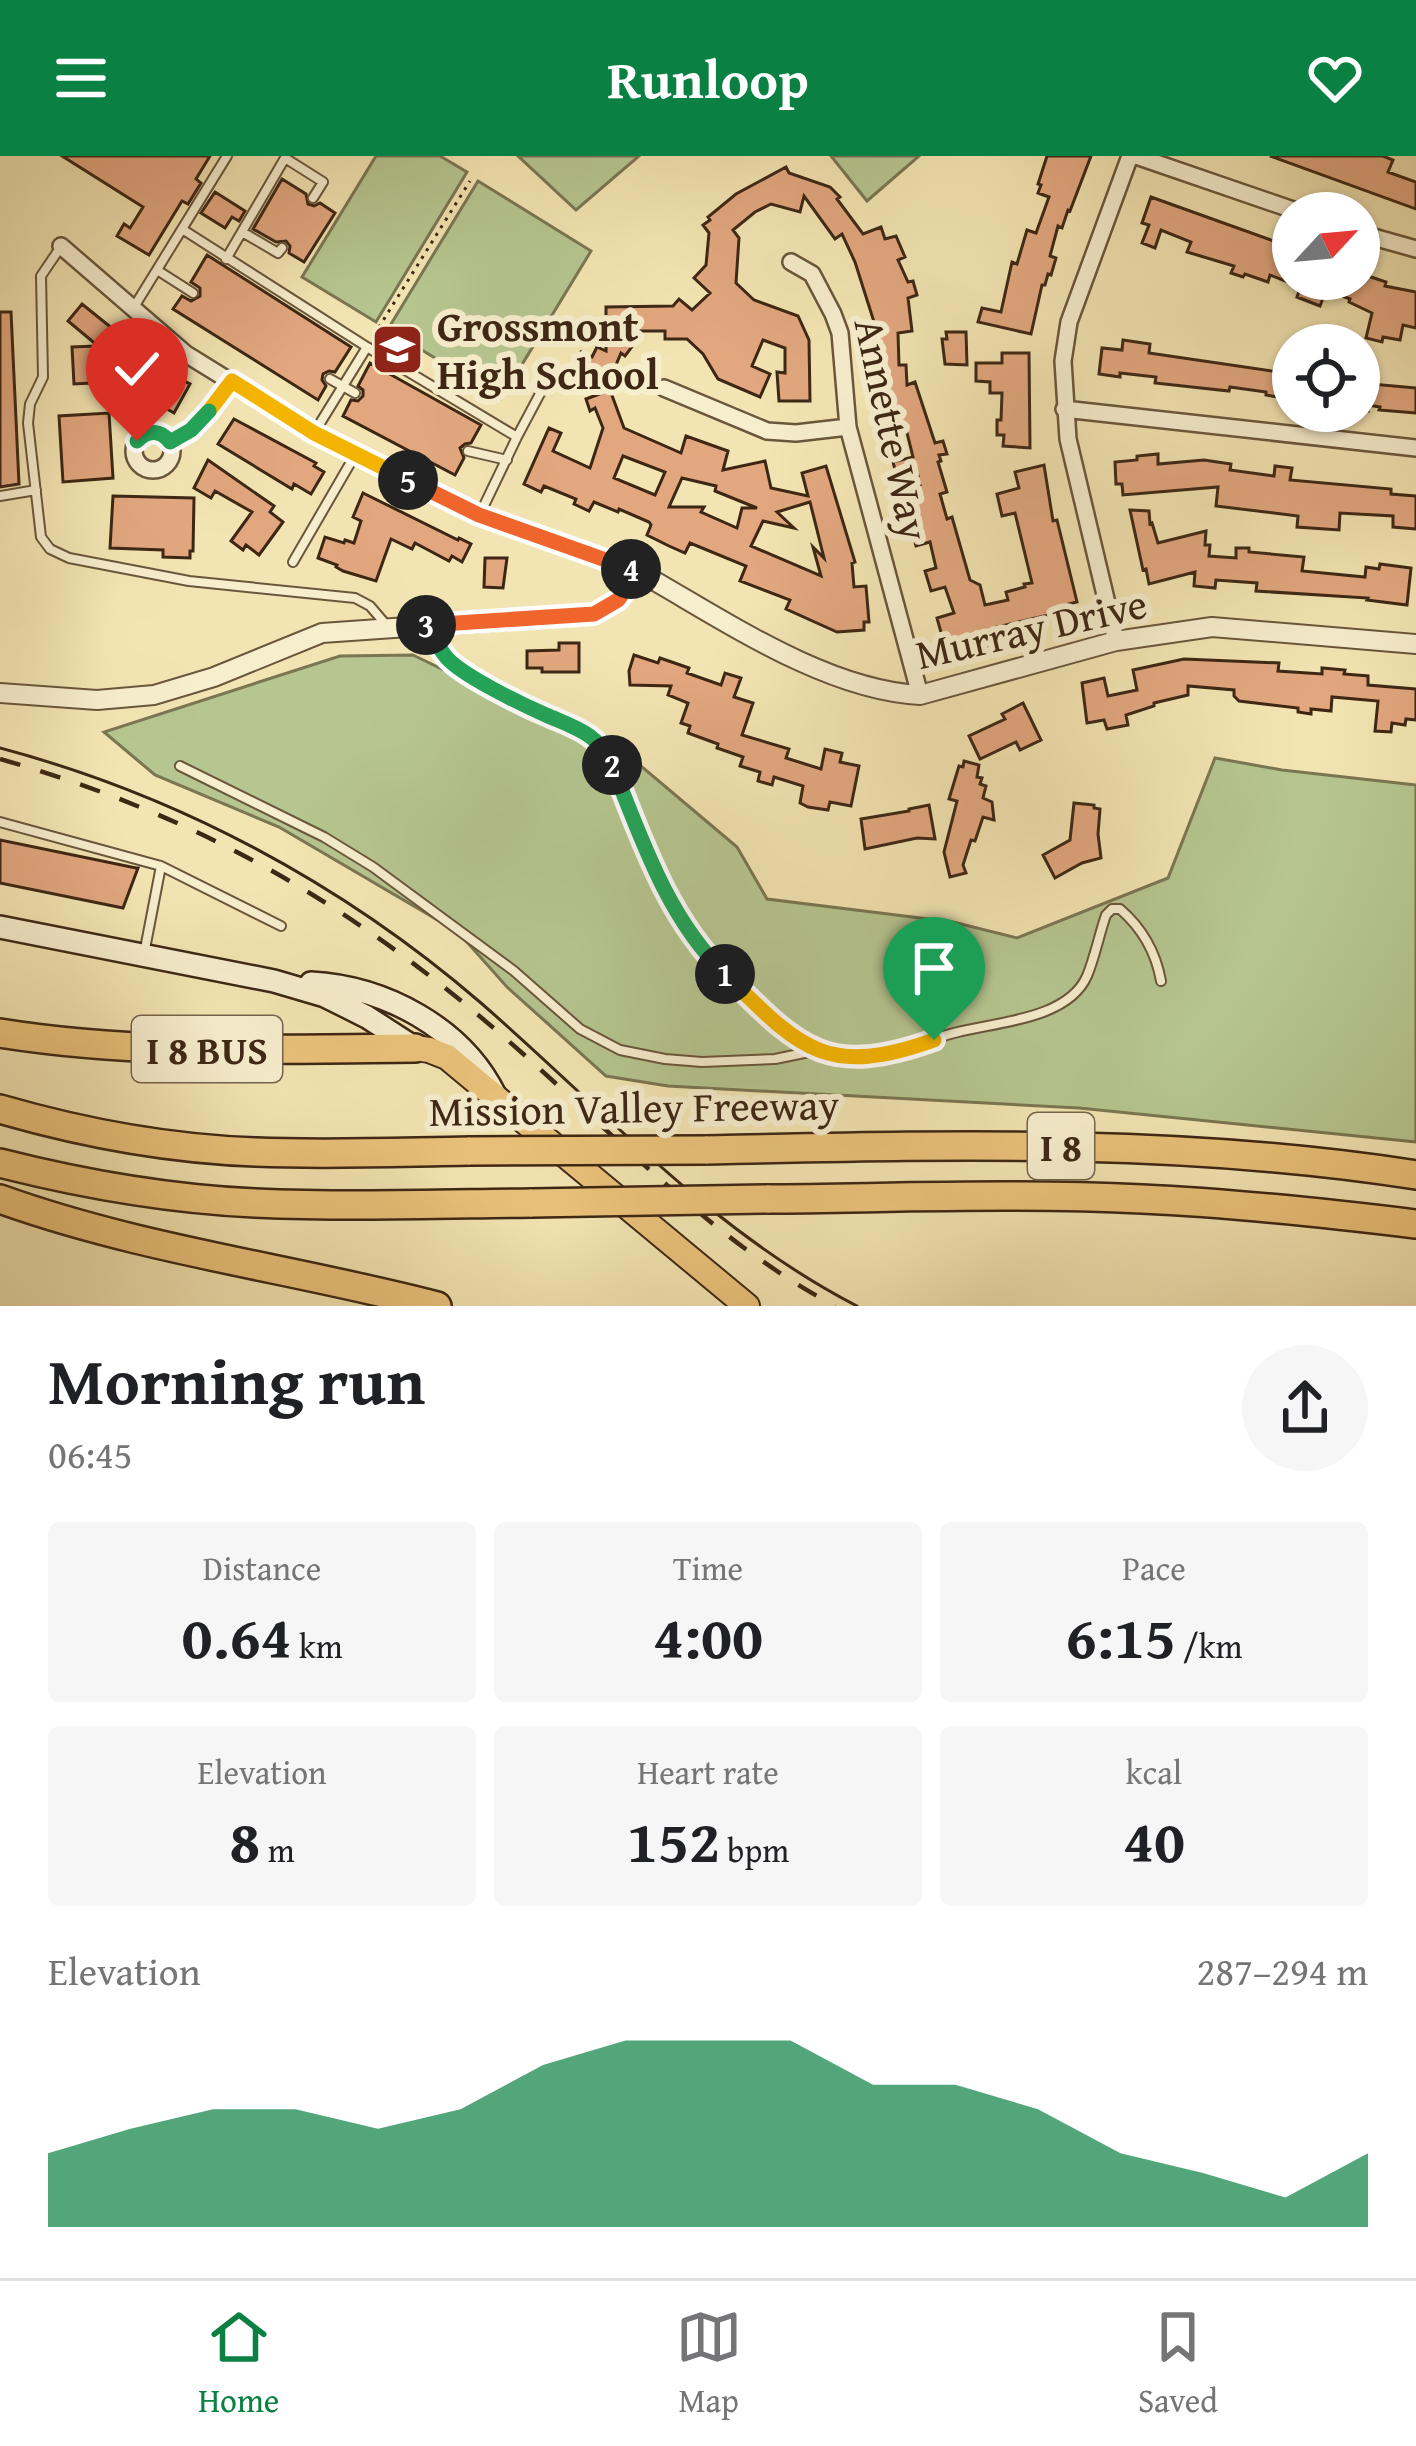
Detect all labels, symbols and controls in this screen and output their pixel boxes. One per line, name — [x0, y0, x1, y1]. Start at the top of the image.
text: Runloop — [607, 39, 809, 118]
icon: menu — [48, 45, 114, 111]
icon: heart — [1302, 45, 1368, 111]
north arrow — [1272, 192, 1380, 300]
map controls — [1272, 192, 1380, 432]
place label: Grossmont High School — [437, 295, 659, 404]
street label: Annette Way — [840, 312, 946, 546]
pin — [86, 318, 188, 441]
school or university icon: Grossmont High School — [370, 321, 426, 377]
button: locate — [1272, 324, 1380, 432]
icon: check — [104, 336, 170, 402]
pin: 5 — [378, 450, 438, 510]
text: 5 — [399, 456, 417, 504]
pin: 4 — [601, 539, 661, 599]
text: 4 — [622, 545, 640, 593]
street label: Murray Drive — [909, 572, 1153, 684]
pin: 3 — [396, 595, 456, 655]
text: 3 — [417, 601, 435, 649]
pin: 2 — [582, 735, 642, 795]
text: 2 — [603, 741, 621, 789]
pin — [883, 917, 985, 1040]
icon: arrive — [901, 935, 967, 1001]
pin: 1 — [695, 944, 755, 1004]
text: 1 — [716, 950, 734, 998]
road number: I 8 BUS — [132, 1016, 282, 1082]
street label: Mission Valley Freeway — [428, 1073, 840, 1141]
road number: I 8 — [1028, 1113, 1094, 1179]
text: Morning run — [48, 1331, 425, 1428]
button: share — [1242, 1345, 1368, 1471]
text: 06:45 — [48, 1425, 133, 1482]
text: Distance — [203, 1544, 321, 1592]
text: Time — [673, 1544, 743, 1592]
text: Pace — [1122, 1544, 1186, 1592]
text: 0.64 — [181, 1592, 292, 1680]
text: 4:00 — [653, 1592, 763, 1680]
text: 6:15 — [1066, 1592, 1176, 1680]
text: km — [292, 1622, 343, 1670]
text: /km — [1176, 1622, 1242, 1670]
text: Elevation — [197, 1748, 327, 1796]
text: Heart rate — [637, 1748, 779, 1796]
text: kcal — [1126, 1748, 1182, 1796]
text: 8 — [229, 1796, 260, 1884]
text: 152 — [627, 1796, 720, 1884]
text: 40 — [1123, 1796, 1185, 1884]
text: m — [260, 1826, 295, 1874]
text: bpm — [720, 1826, 789, 1874]
text: Elevation — [48, 1942, 201, 1999]
text: 287–294 m — [1196, 1942, 1368, 1999]
tab: Home — [198, 2304, 279, 2424]
tab: Map — [676, 2304, 742, 2424]
tab: Saved — [1138, 2304, 1218, 2424]

